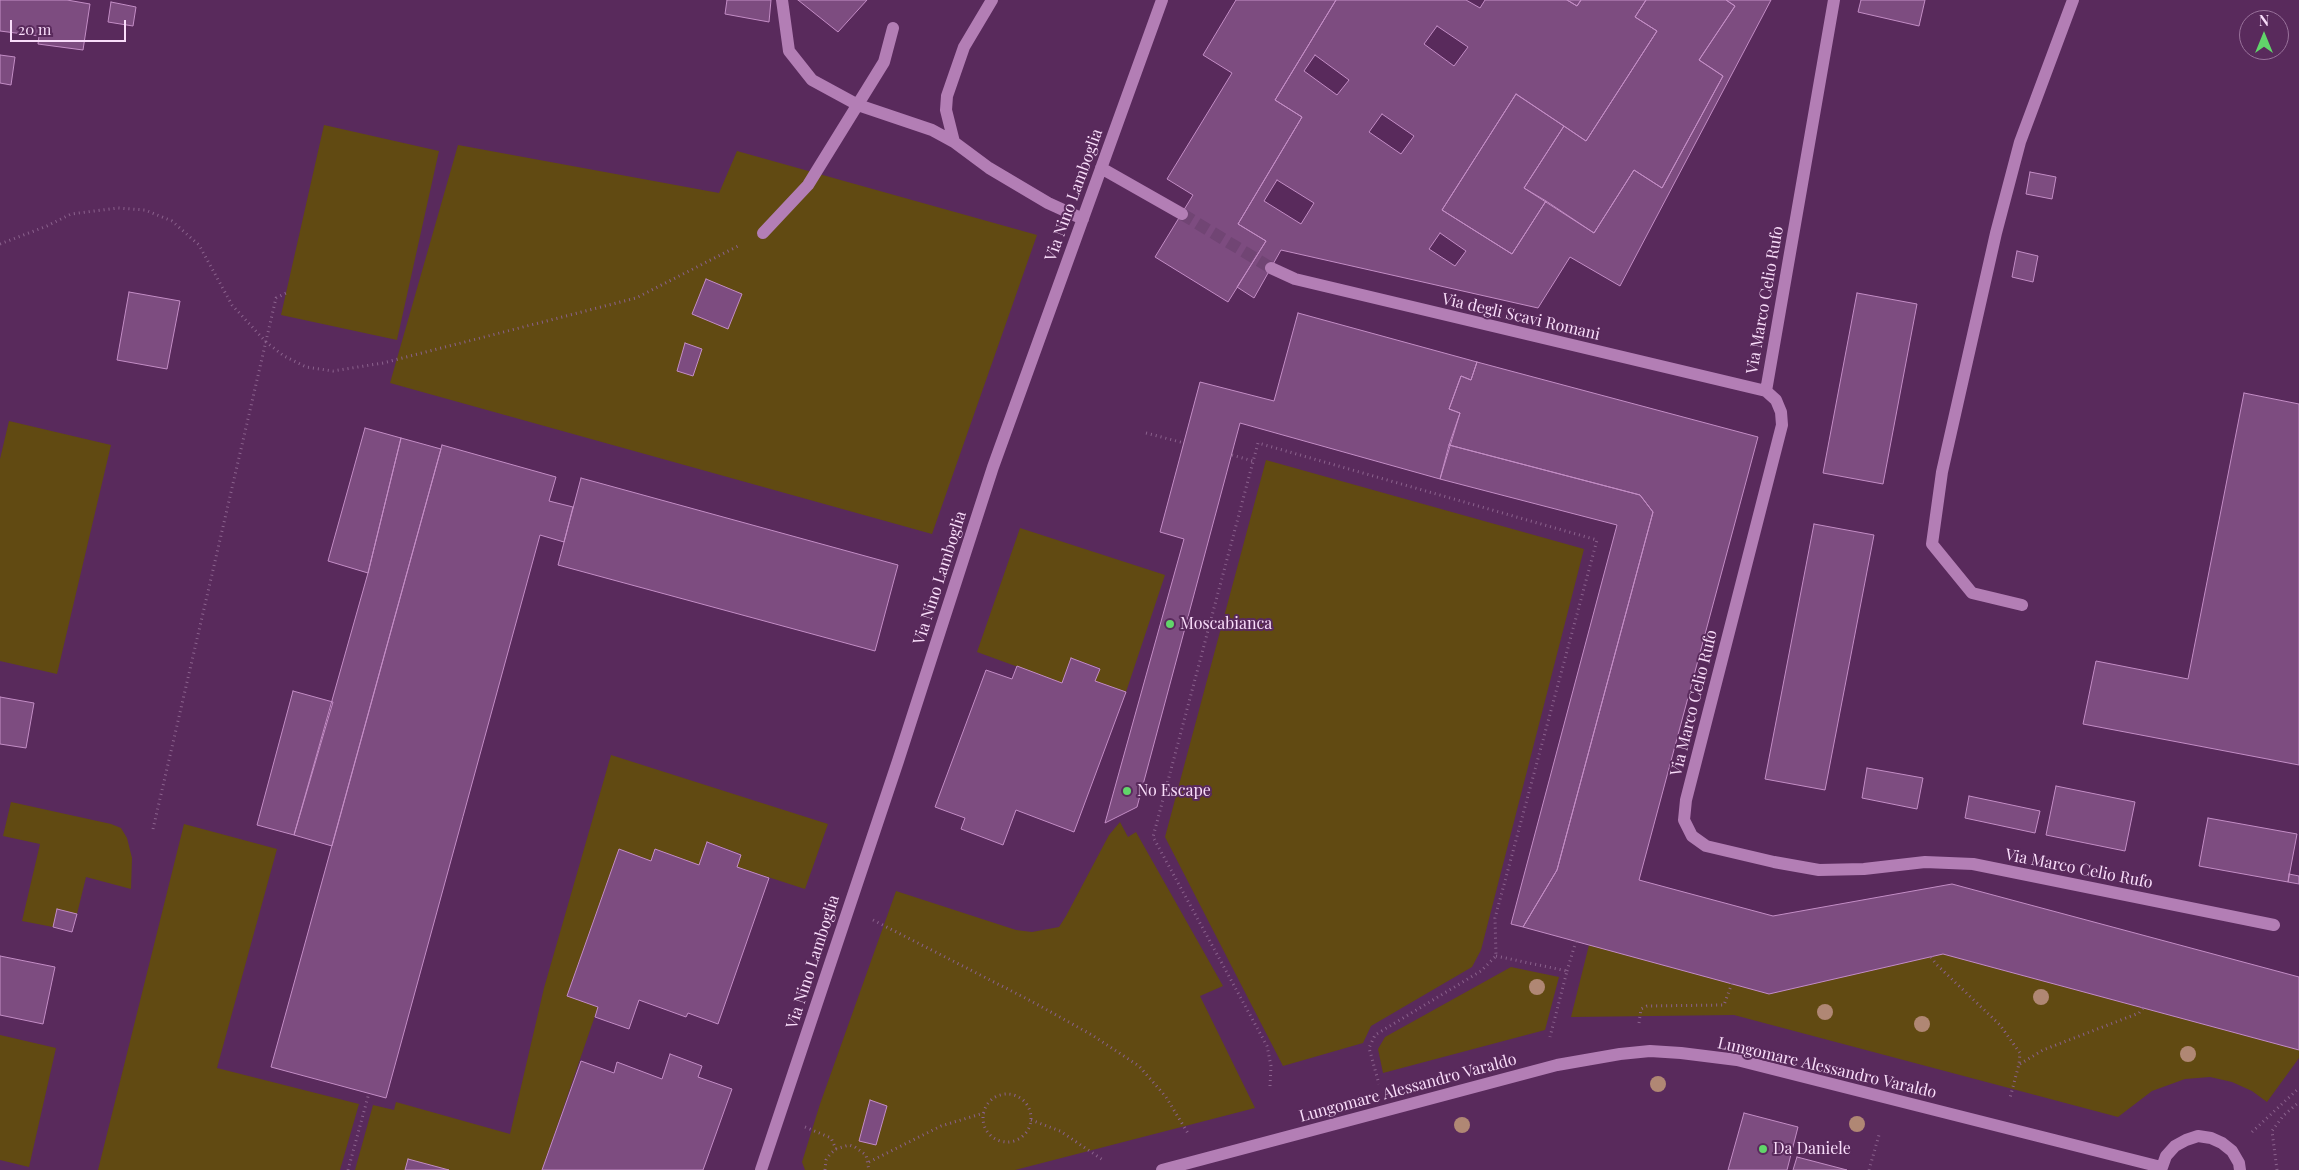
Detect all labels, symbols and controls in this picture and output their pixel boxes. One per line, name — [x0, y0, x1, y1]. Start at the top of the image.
scale bar — [12, 10, 129, 42]
north arrow — [2239, 10, 2289, 60]
text: N — [2259, 11, 2269, 30]
text: 20 m — [18, 19, 51, 39]
street label: Via Nino Lamboglia — [1041, 126, 1107, 264]
street label: Via Marco Celio Rufo — [1743, 224, 1787, 376]
street label: Via degli Scavi Romani — [1440, 289, 1602, 345]
street label: Via Nino Lamboglia — [909, 509, 971, 647]
place label: Moscabianca — [1180, 614, 1272, 634]
marker: Moscabianca — [1164, 618, 1176, 630]
street label: Via Marco Celio Rufo — [1667, 628, 1721, 778]
place label: No Escape — [1137, 781, 1211, 801]
marker: No Escape — [1121, 785, 1133, 797]
street label: Via Marco Celio Rufo — [2004, 845, 2154, 893]
street label: Via Nino Lamboglia — [782, 893, 844, 1031]
street label: Lungomare Alessandro Varaldo — [1716, 1033, 1938, 1103]
street label: Lungomare Alessandro Varaldo — [1297, 1050, 1519, 1126]
place label: Da Daniele — [1773, 1139, 1851, 1159]
marker: Da Daniele — [1757, 1143, 1769, 1155]

